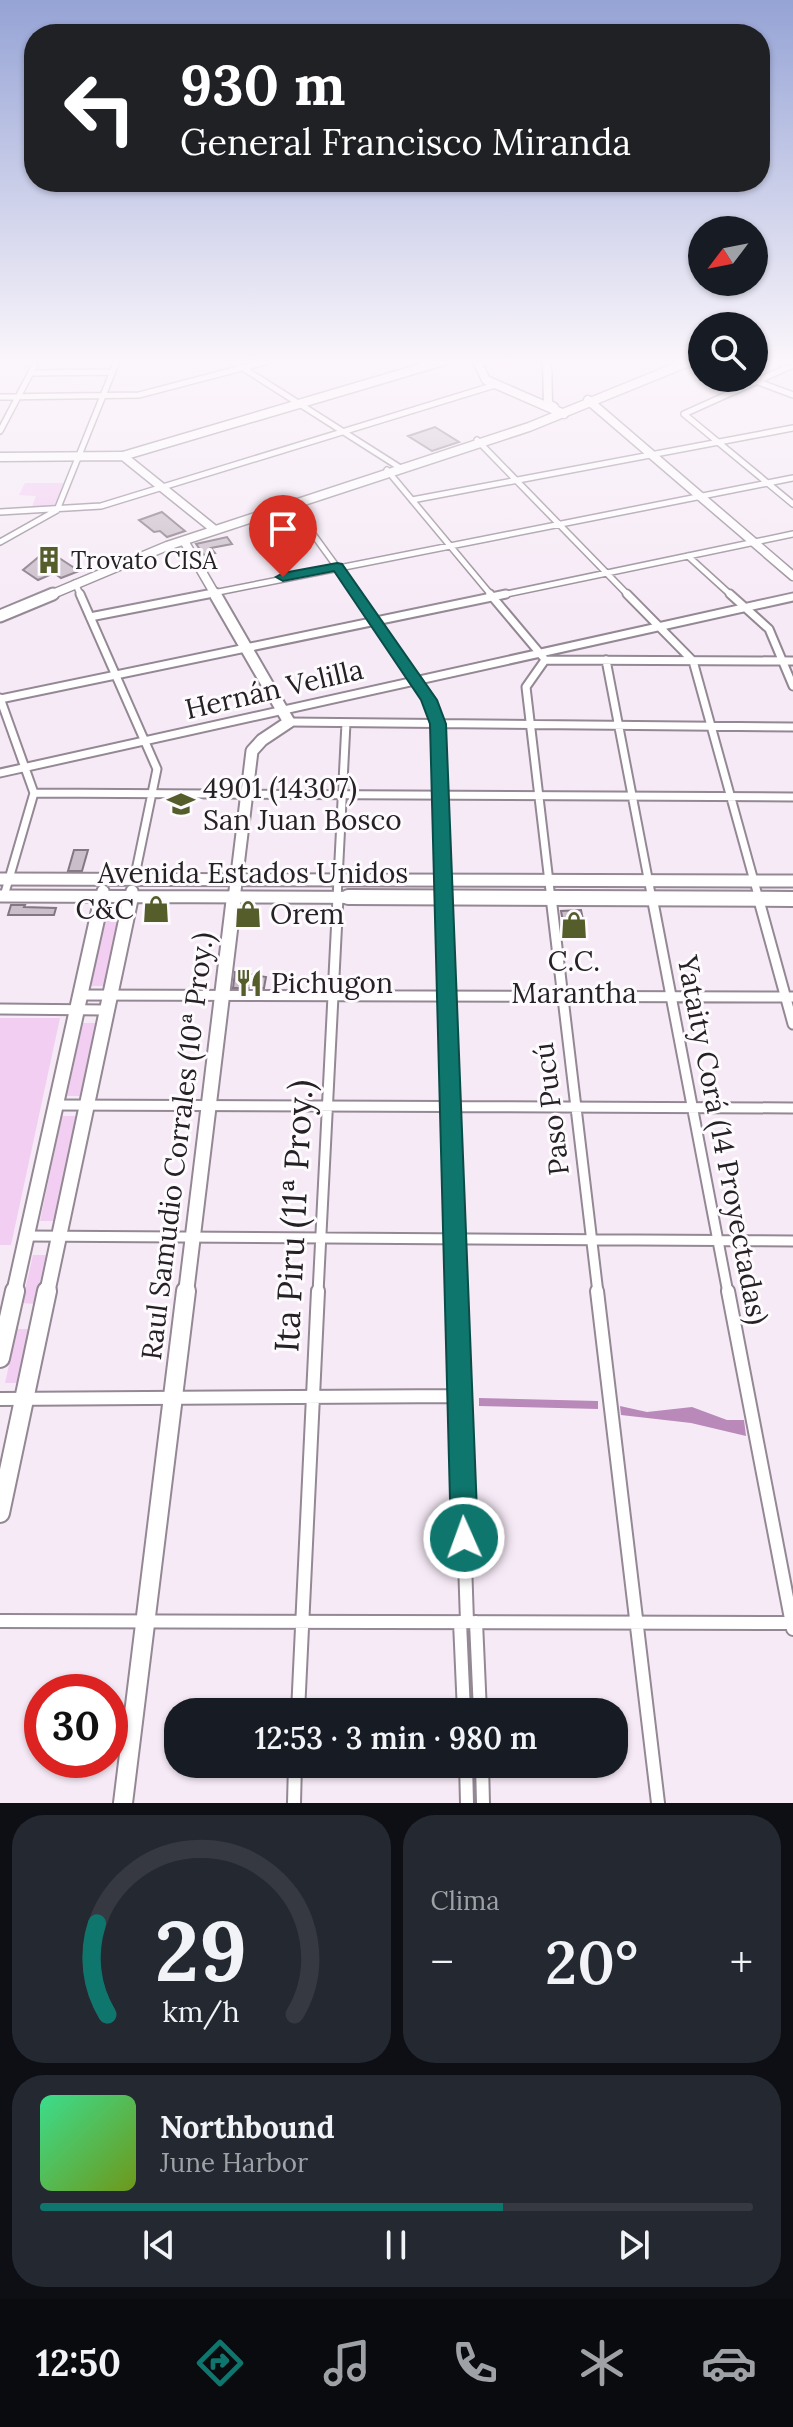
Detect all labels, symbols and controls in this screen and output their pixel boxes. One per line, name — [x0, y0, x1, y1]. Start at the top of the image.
text: 930 m — [180, 49, 345, 120]
icon: left — [48, 56, 152, 160]
text: General Francisco Miranda — [180, 119, 631, 165]
north arrow — [688, 216, 768, 296]
map controls — [688, 216, 768, 392]
button: search — [688, 312, 768, 392]
pin — [249, 495, 317, 577]
icon: arrive — [261, 507, 305, 551]
building icon: Trovato CISA — [34, 545, 64, 575]
place label: Trovato CISA — [71, 545, 218, 576]
street label: Hernán Velilla — [181, 651, 367, 727]
place label: 4901 (14307) San Juan Bosco — [203, 770, 402, 838]
school or university icon: 4901 (14307) San Juan Bosco — [166, 789, 196, 819]
street label: Avenida Estados Unidos — [97, 855, 408, 891]
place label: C&C — [75, 891, 134, 927]
shop icon: C&C — [141, 894, 171, 924]
place label: Orem — [270, 896, 344, 932]
shop icon: Orem — [233, 899, 263, 929]
shop icon: C.C. Marantha — [559, 910, 589, 940]
street label: Raul Samudio Corrales (10ª Proy.) — [133, 930, 221, 1362]
place label: C.C. Marantha — [511, 943, 637, 1011]
street label: Yataity Corá (14 Proyectadas) — [669, 952, 776, 1327]
place label: Pichugon — [271, 965, 393, 1001]
restaurant icon: Pichugon — [234, 968, 264, 998]
street label: Paso Pucú — [525, 1041, 577, 1177]
street label: Ita Piru (11ª Proy.) — [264, 1079, 323, 1353]
position arrow — [422, 1496, 506, 1580]
speed limit sign: 30 — [24, 1674, 128, 1778]
text: 12:53 · 3 min · 980 m — [255, 1719, 537, 1757]
text: Clima — [431, 1884, 500, 1917]
text: 29 — [155, 1897, 247, 2004]
text: 20° — [545, 1924, 638, 2000]
text: − — [431, 1934, 454, 1990]
text: + — [730, 1934, 753, 1990]
text: km/h — [163, 1993, 240, 2030]
text: Northbound — [160, 2108, 335, 2146]
text: June Harbor — [160, 2146, 308, 2179]
icon: previous — [137, 2223, 181, 2267]
icon: pause — [374, 2223, 418, 2267]
icon: next — [612, 2223, 656, 2267]
icon: directions — [192, 2335, 248, 2391]
icon: music — [319, 2335, 375, 2391]
icon: phone — [447, 2335, 503, 2391]
icon: climate — [574, 2335, 630, 2391]
icon: car — [701, 2335, 757, 2391]
text: 12:50 — [36, 2340, 121, 2386]

